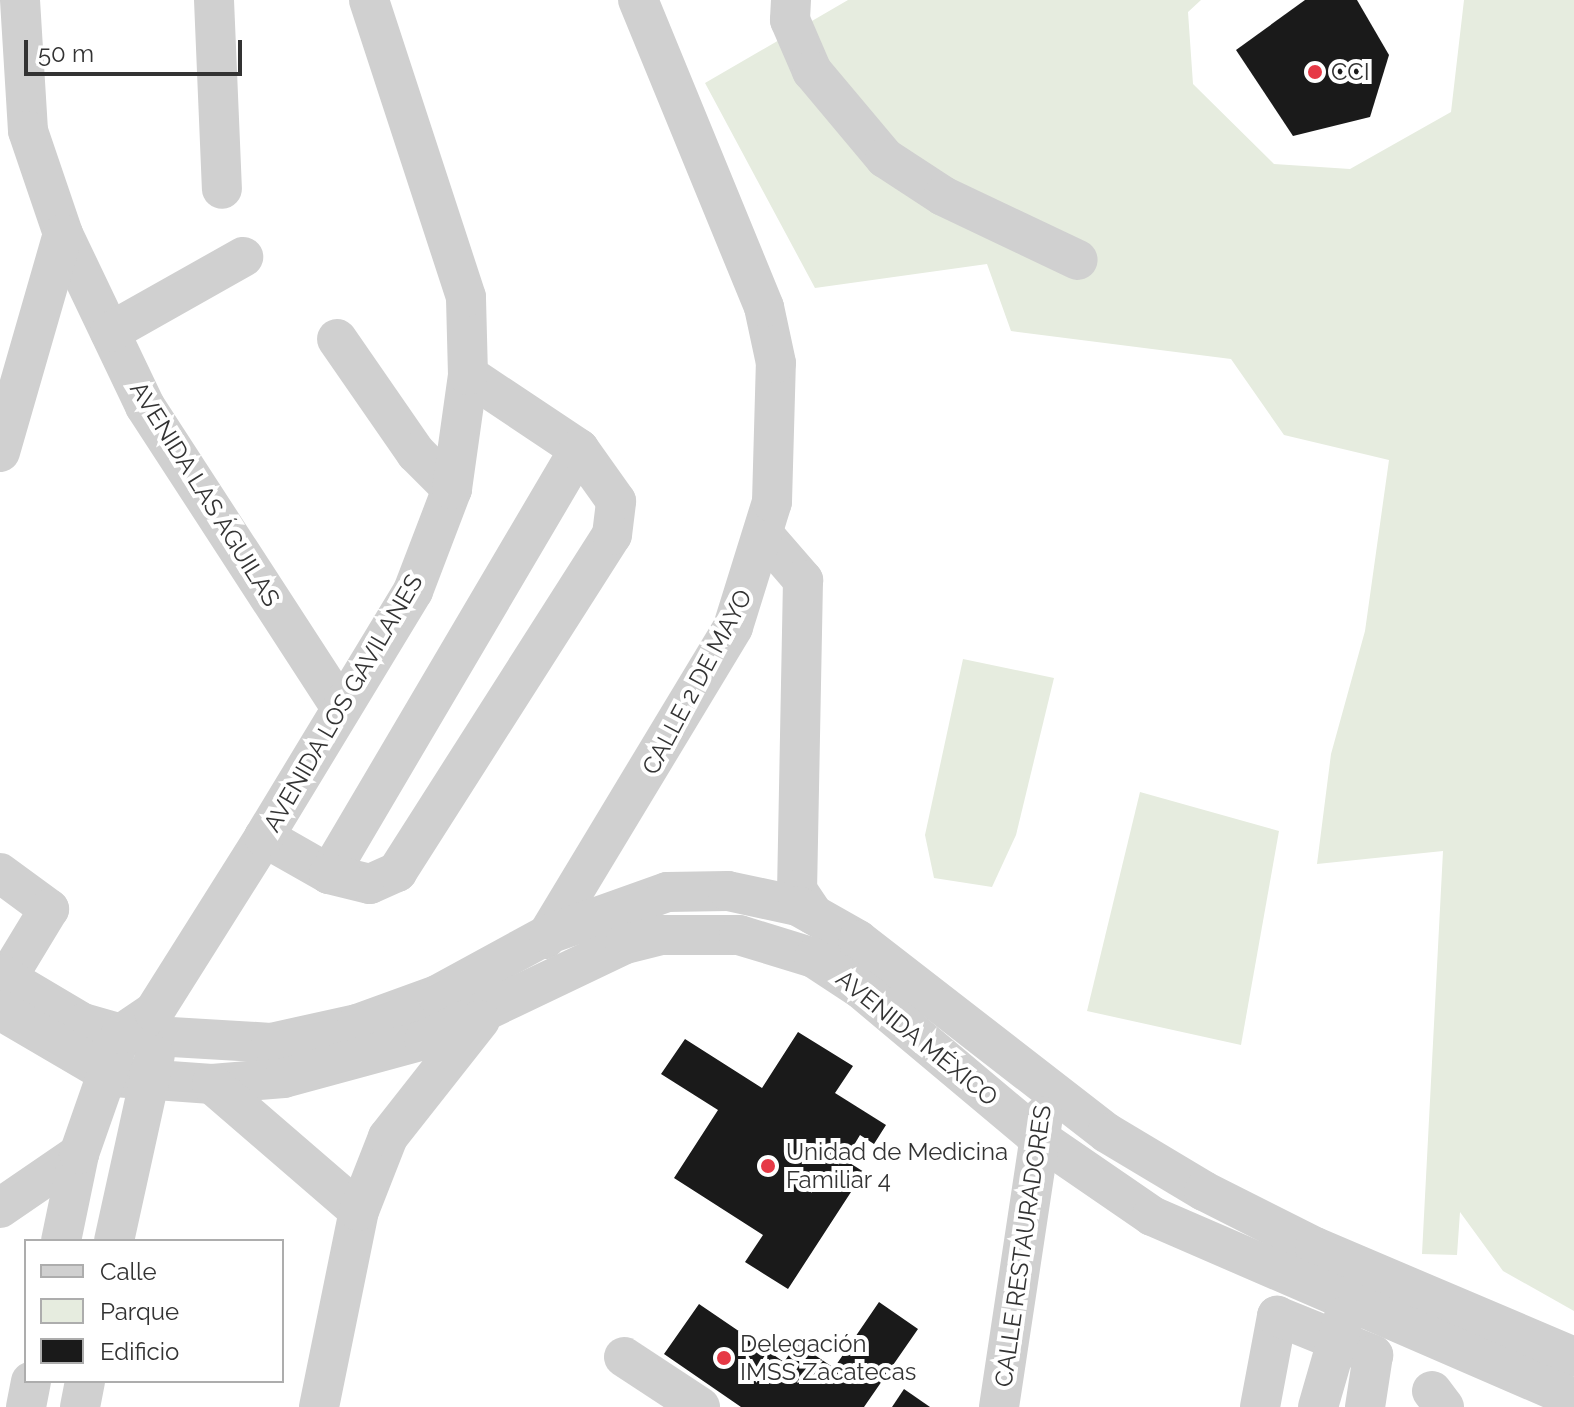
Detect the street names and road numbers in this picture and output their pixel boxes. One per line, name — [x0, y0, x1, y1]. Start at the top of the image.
street label: AVENIDA LAS ÁGUILAS — [124, 376, 286, 612]
street label: AVENIDA LOS GAVILANES — [257, 569, 429, 837]
street label: CALLE 2 DE MAYO — [636, 584, 758, 780]
street label: AVENIDA MÉXICO — [830, 964, 1004, 1112]
street label: CALLE RESTAURADORES — [989, 1103, 1057, 1389]

